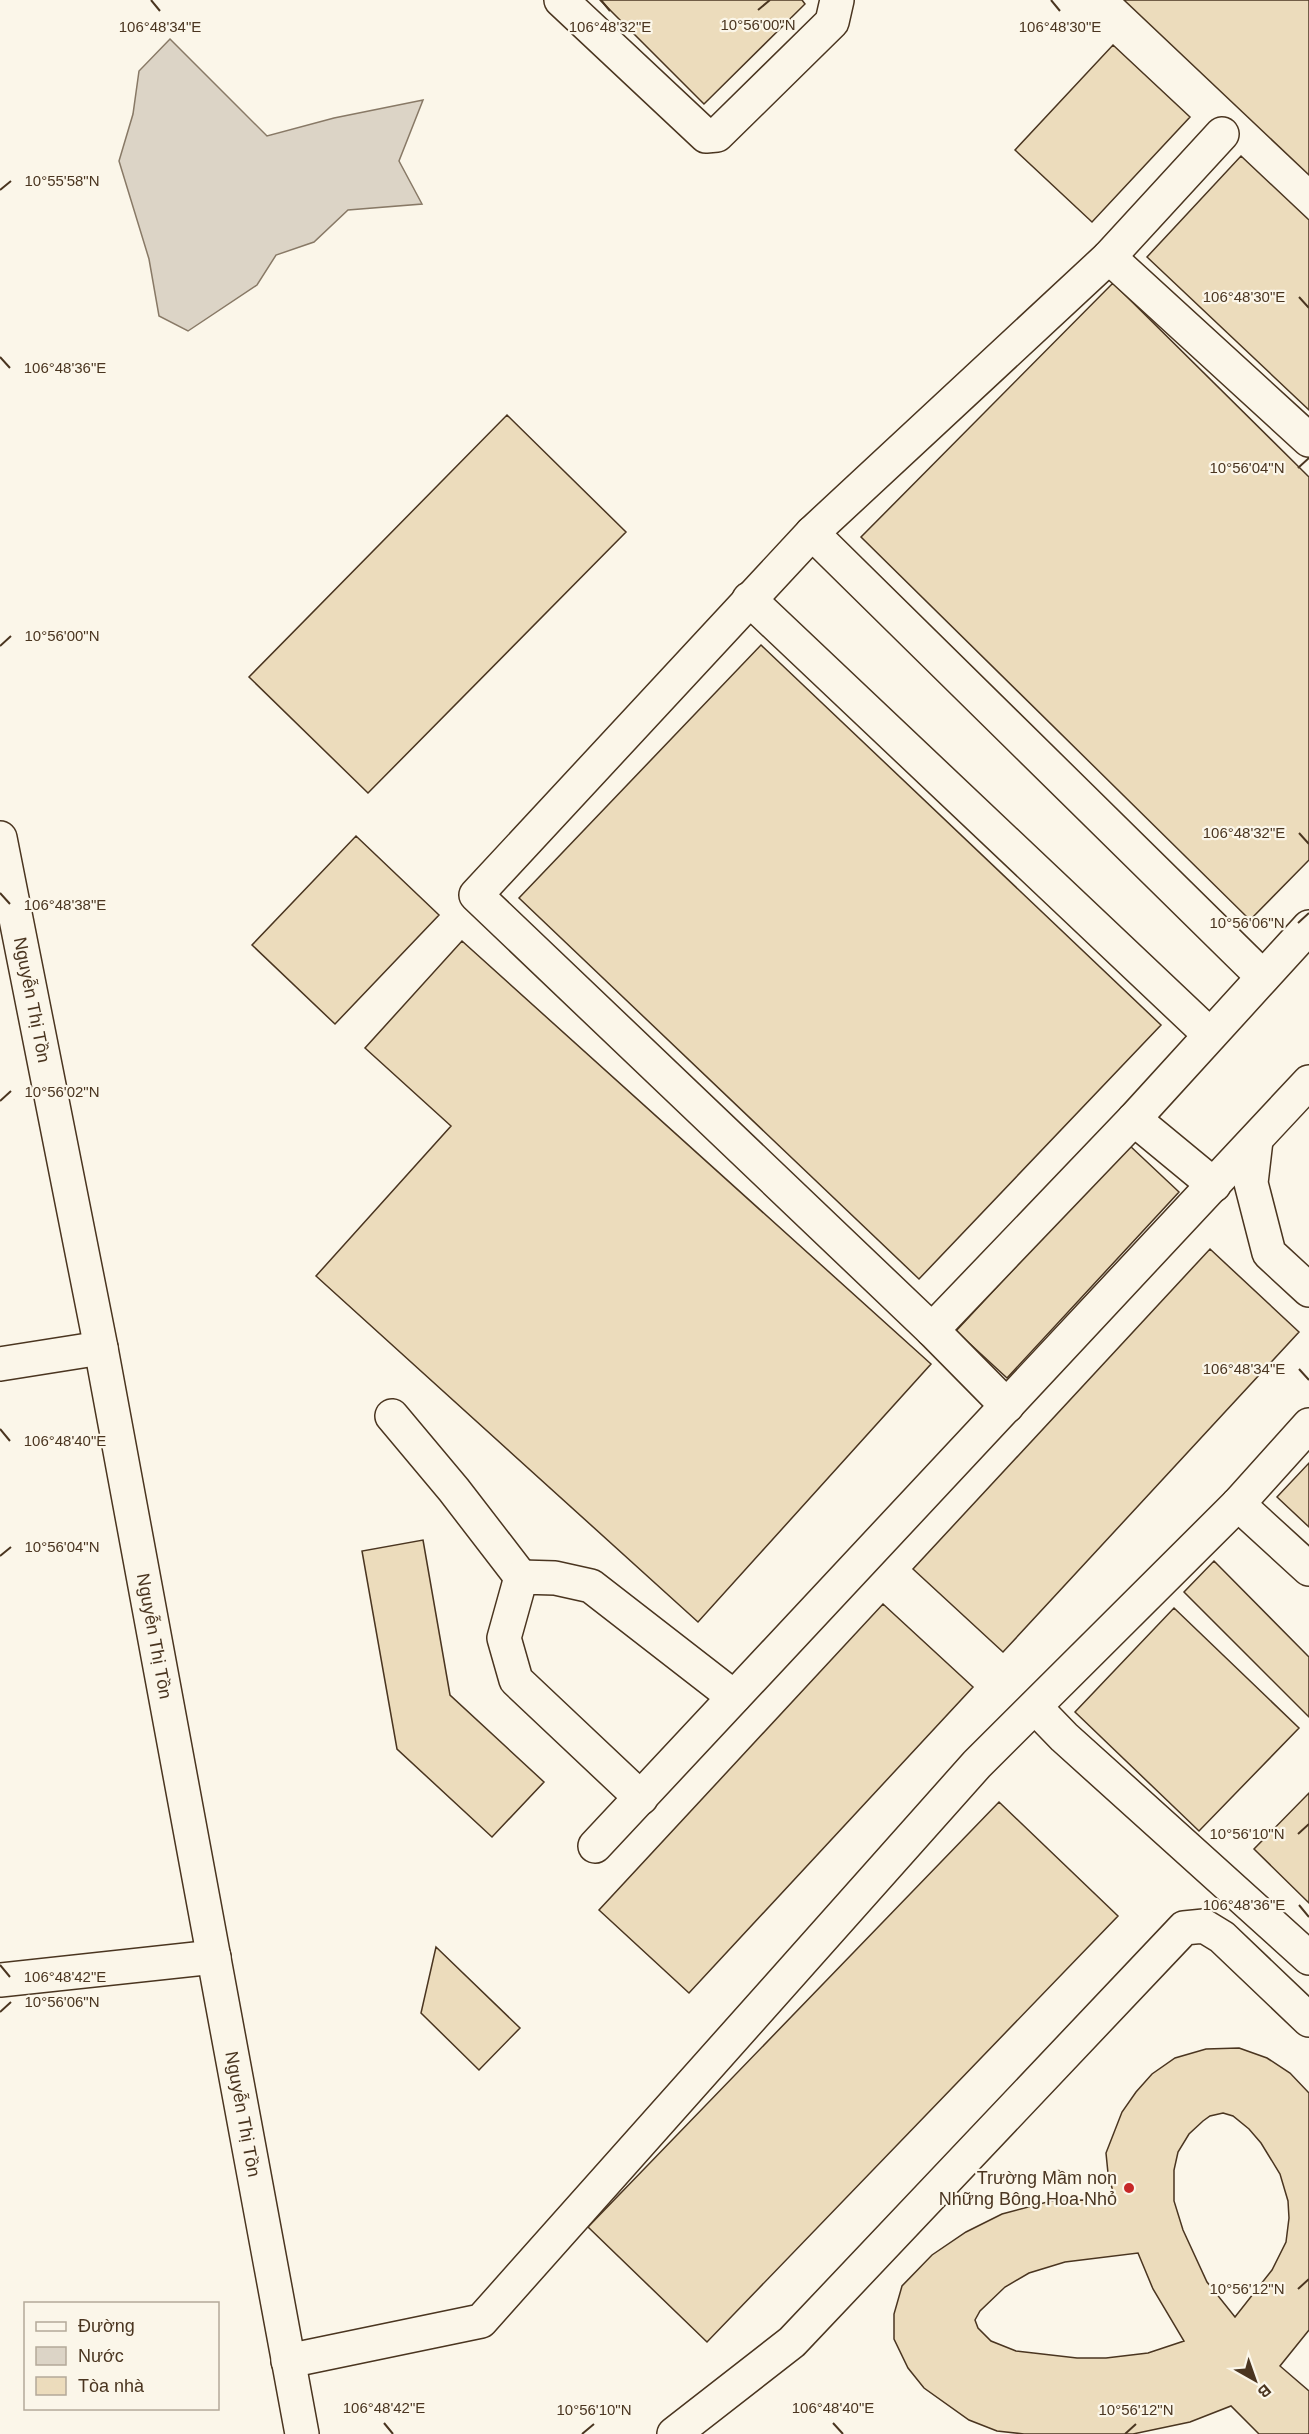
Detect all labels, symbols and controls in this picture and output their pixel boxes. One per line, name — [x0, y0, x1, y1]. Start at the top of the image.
text: 10°56'00"N — [720, 16, 796, 33]
text: 106°48'34"E — [119, 18, 201, 35]
text: 106°48'32"E — [569, 18, 651, 35]
text: 106°48'30"E — [1019, 18, 1101, 35]
text: 10°55'58"N — [24, 172, 100, 189]
text: 106°48'30"E — [1203, 288, 1285, 305]
text: 106°48'36"E — [24, 359, 106, 376]
text: 10°56'04"N — [1209, 459, 1285, 476]
text: 10°56'00"N — [24, 627, 100, 644]
text: 106°48'32"E — [1203, 824, 1285, 841]
text: 106°48'38"E — [24, 896, 106, 913]
text: 10°56'06"N — [1209, 914, 1285, 931]
street label: Nguyễn Thị Tồn — [10, 935, 54, 1064]
text: 10°56'02"N — [24, 1083, 100, 1100]
text: 106°48'34"E — [1203, 1360, 1285, 1377]
text: 106°48'40"E — [24, 1432, 106, 1449]
text: 10°56'04"N — [24, 1538, 100, 1555]
street label: Nguyễn Thị Tồn — [133, 1572, 176, 1701]
text: 10°56'10"N — [1209, 1825, 1285, 1842]
text: 106°48'36"E — [1203, 1896, 1285, 1913]
text: 106°48'42"E — [24, 1968, 106, 1985]
text: 10°56'06"N — [24, 1993, 100, 2010]
street label: Nguyễn Thị Tồn — [221, 2050, 264, 2179]
place label: Trường Mầm non Những Bông Hoa Nhỏ — [939, 2168, 1117, 2209]
marker: Trường Mầm non Những Bông Hoa Nhỏ — [1122, 2181, 1136, 2195]
text: 10°56'12"N — [1209, 2280, 1285, 2297]
legend — [24, 2302, 219, 2410]
text: Đường — [78, 2316, 135, 2336]
text: Nước — [78, 2346, 124, 2366]
north arrow — [1225, 2350, 1285, 2410]
text: Tòa nhà — [78, 2376, 145, 2396]
text: B — [1254, 2381, 1274, 2401]
text: 106°48'42"E — [343, 2399, 425, 2416]
text: 106°48'40"E — [792, 2399, 874, 2416]
text: 10°56'10"N — [556, 2401, 632, 2418]
text: 10°56'12"N — [1098, 2401, 1174, 2418]

